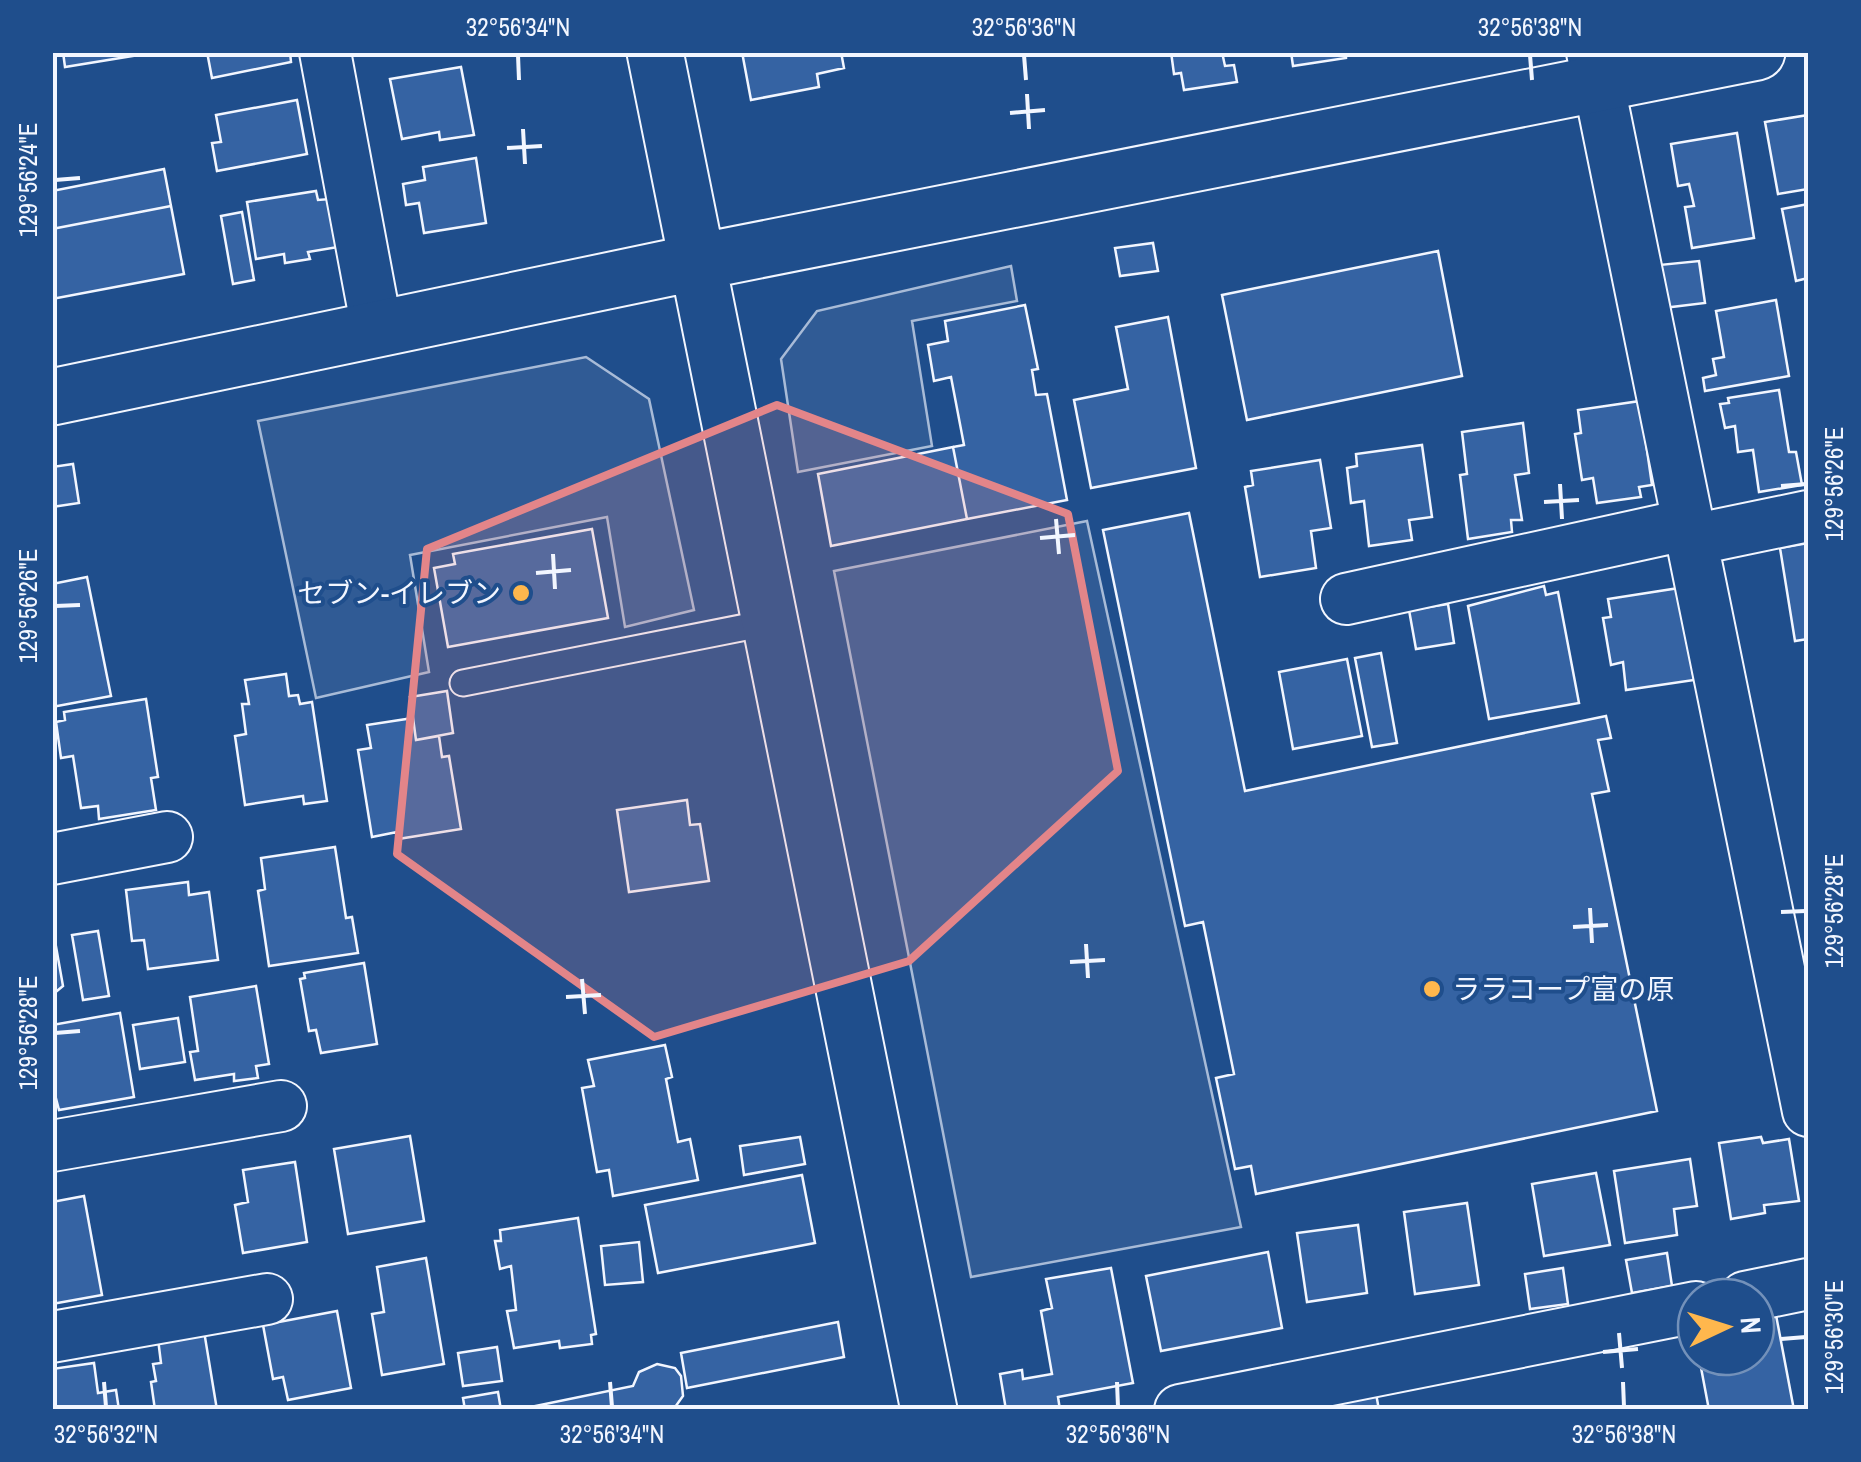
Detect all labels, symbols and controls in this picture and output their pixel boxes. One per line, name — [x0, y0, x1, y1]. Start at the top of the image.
text: 32°56'34"N — [466, 10, 570, 44]
text: 32°56'36"N — [972, 10, 1076, 44]
text: 32°56'38"N — [1478, 10, 1582, 44]
text: 129°56'24"E — [11, 123, 45, 237]
text: 129°56'26"E — [1817, 427, 1851, 541]
text: 129°56'26"E — [11, 549, 45, 663]
place label: セブン-イレブン — [297, 574, 501, 612]
marker: セブン-イレブン — [510, 582, 532, 604]
text: 129°56'28"E — [1817, 854, 1851, 968]
place label: ララコープ富の原 — [1452, 970, 1674, 1008]
text: 129°56'28"E — [11, 976, 45, 1090]
marker: ララコープ富の原 — [1421, 978, 1443, 1000]
north arrow — [1676, 1277, 1776, 1377]
text: 129°56'30"E — [1817, 1280, 1851, 1394]
text: N — [1731, 1316, 1770, 1335]
text: 32°56'32"N — [54, 1417, 158, 1451]
text: 32°56'34"N — [560, 1417, 664, 1451]
text: 32°56'36"N — [1066, 1417, 1170, 1451]
text: 32°56'38"N — [1572, 1417, 1676, 1451]

